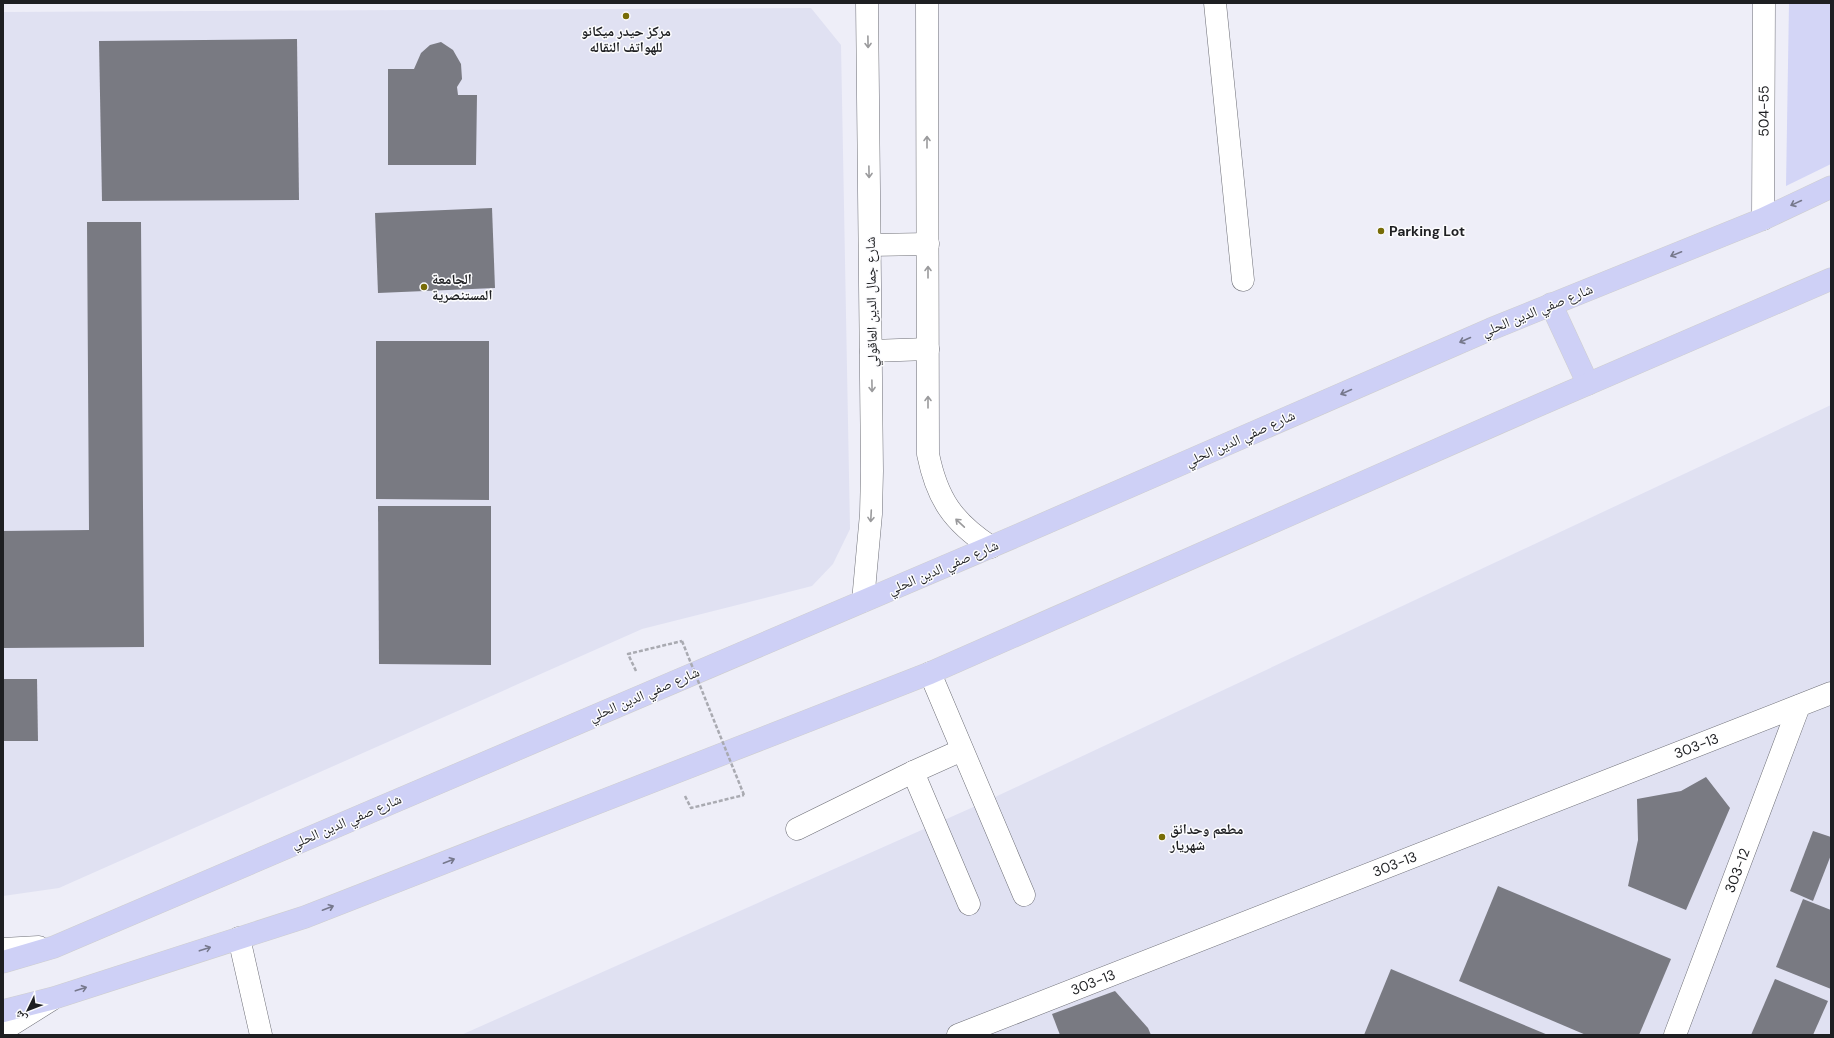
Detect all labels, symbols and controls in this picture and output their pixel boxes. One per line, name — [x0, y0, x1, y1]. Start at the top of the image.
marker: مركز حيدر ميكانو للهواتف النقاله — [621, 11, 631, 21]
place label: مركز حيدر ميكانو للهواتف النقاله — [581, 22, 671, 56]
one-way arrow — [864, 35, 872, 48]
street label: 504-55 — [1754, 85, 1773, 137]
one-way arrow — [923, 136, 931, 149]
one-way arrow — [865, 165, 873, 178]
one-way arrow — [1790, 200, 1802, 207]
place label: Parking Lot — [1389, 222, 1465, 240]
marker: Parking Lot — [1376, 226, 1386, 236]
street label: شارع جمال الدين العاقولي — [861, 236, 884, 368]
one-way arrow — [1670, 251, 1682, 258]
one-way arrow — [924, 266, 932, 279]
place label: الجامعة المستنصرية — [432, 270, 492, 304]
street label: شارع صفي الدين الحلي — [1479, 279, 1596, 343]
marker: الجامعة المستنصرية — [419, 282, 429, 292]
one-way arrow — [1459, 337, 1471, 344]
one-way arrow — [868, 379, 876, 392]
one-way arrow — [1340, 389, 1352, 396]
one-way arrow — [924, 396, 932, 409]
street label: شارع صفي الدين الحلي — [1182, 406, 1299, 473]
one-way arrow — [867, 509, 875, 522]
one-way arrow — [955, 518, 965, 528]
street label: شارع صفي الدين الحلي — [885, 536, 1002, 601]
street label: شارع صفي الدين الحلي — [586, 663, 703, 728]
street label: 303-13 — [1671, 729, 1721, 763]
street label: شارع صفي الدين الحلي — [288, 790, 405, 855]
place label: مطعم وحدائق شهريار — [1169, 820, 1243, 854]
marker: مطعم وحدائق شهريار — [1157, 832, 1167, 842]
street label: 303-12 — [1721, 846, 1754, 895]
street label: 303-13 — [1370, 847, 1420, 881]
one-way arrow — [443, 856, 455, 864]
one-way arrow — [321, 903, 333, 911]
one-way arrow — [198, 945, 210, 953]
street label: 303-13 — [1068, 965, 1118, 999]
one-way arrow — [75, 985, 87, 993]
north arrow — [8, 990, 48, 1030]
text: ش — [11, 1007, 31, 1026]

